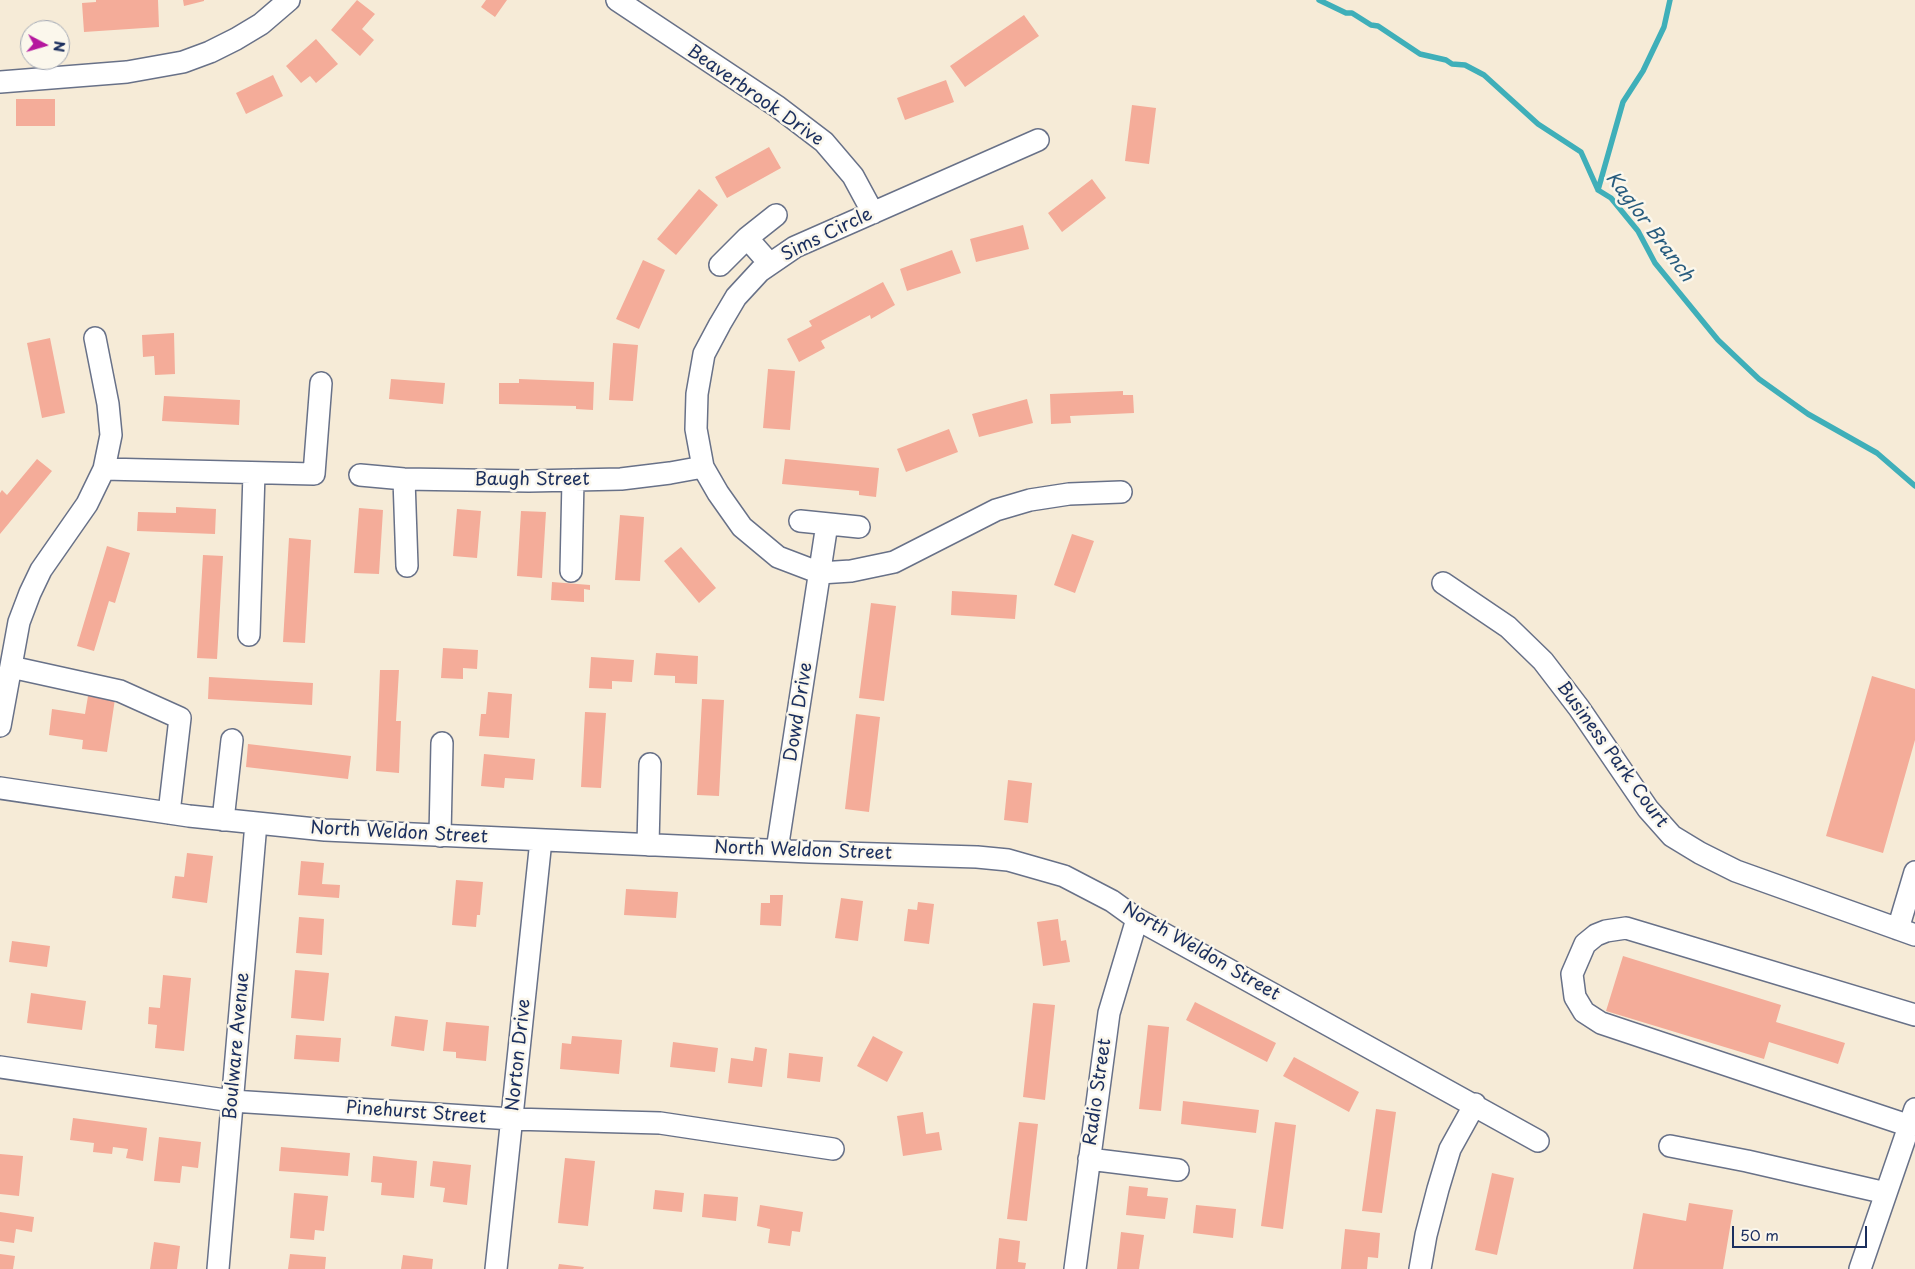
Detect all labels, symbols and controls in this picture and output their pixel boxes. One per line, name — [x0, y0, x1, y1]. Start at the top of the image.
north arrow — [20, 20, 70, 70]
text: N — [48, 40, 70, 53]
street label: Beaverbrook Drive — [683, 41, 827, 151]
water label: Kaglor Branch — [1600, 168, 1698, 286]
street label: Sims Circle — [778, 204, 876, 266]
street label: Baugh Street — [474, 469, 590, 491]
street label: Dowd Drive — [781, 661, 817, 763]
street label: Business Park Court — [1552, 678, 1672, 832]
street label: North Weldon Street — [310, 818, 488, 848]
street label: North Weldon Street — [714, 837, 892, 865]
street label: North Weldon Street — [1119, 898, 1283, 1006]
street label: Boulware Avenue — [220, 972, 254, 1120]
street label: Norton Drive — [502, 998, 536, 1112]
street label: Radio Street — [1080, 1037, 1116, 1147]
street label: Pinehurst Street — [345, 1097, 487, 1129]
scale bar — [1735, 1216, 1870, 1248]
text: 50 m — [1740, 1223, 1779, 1246]

